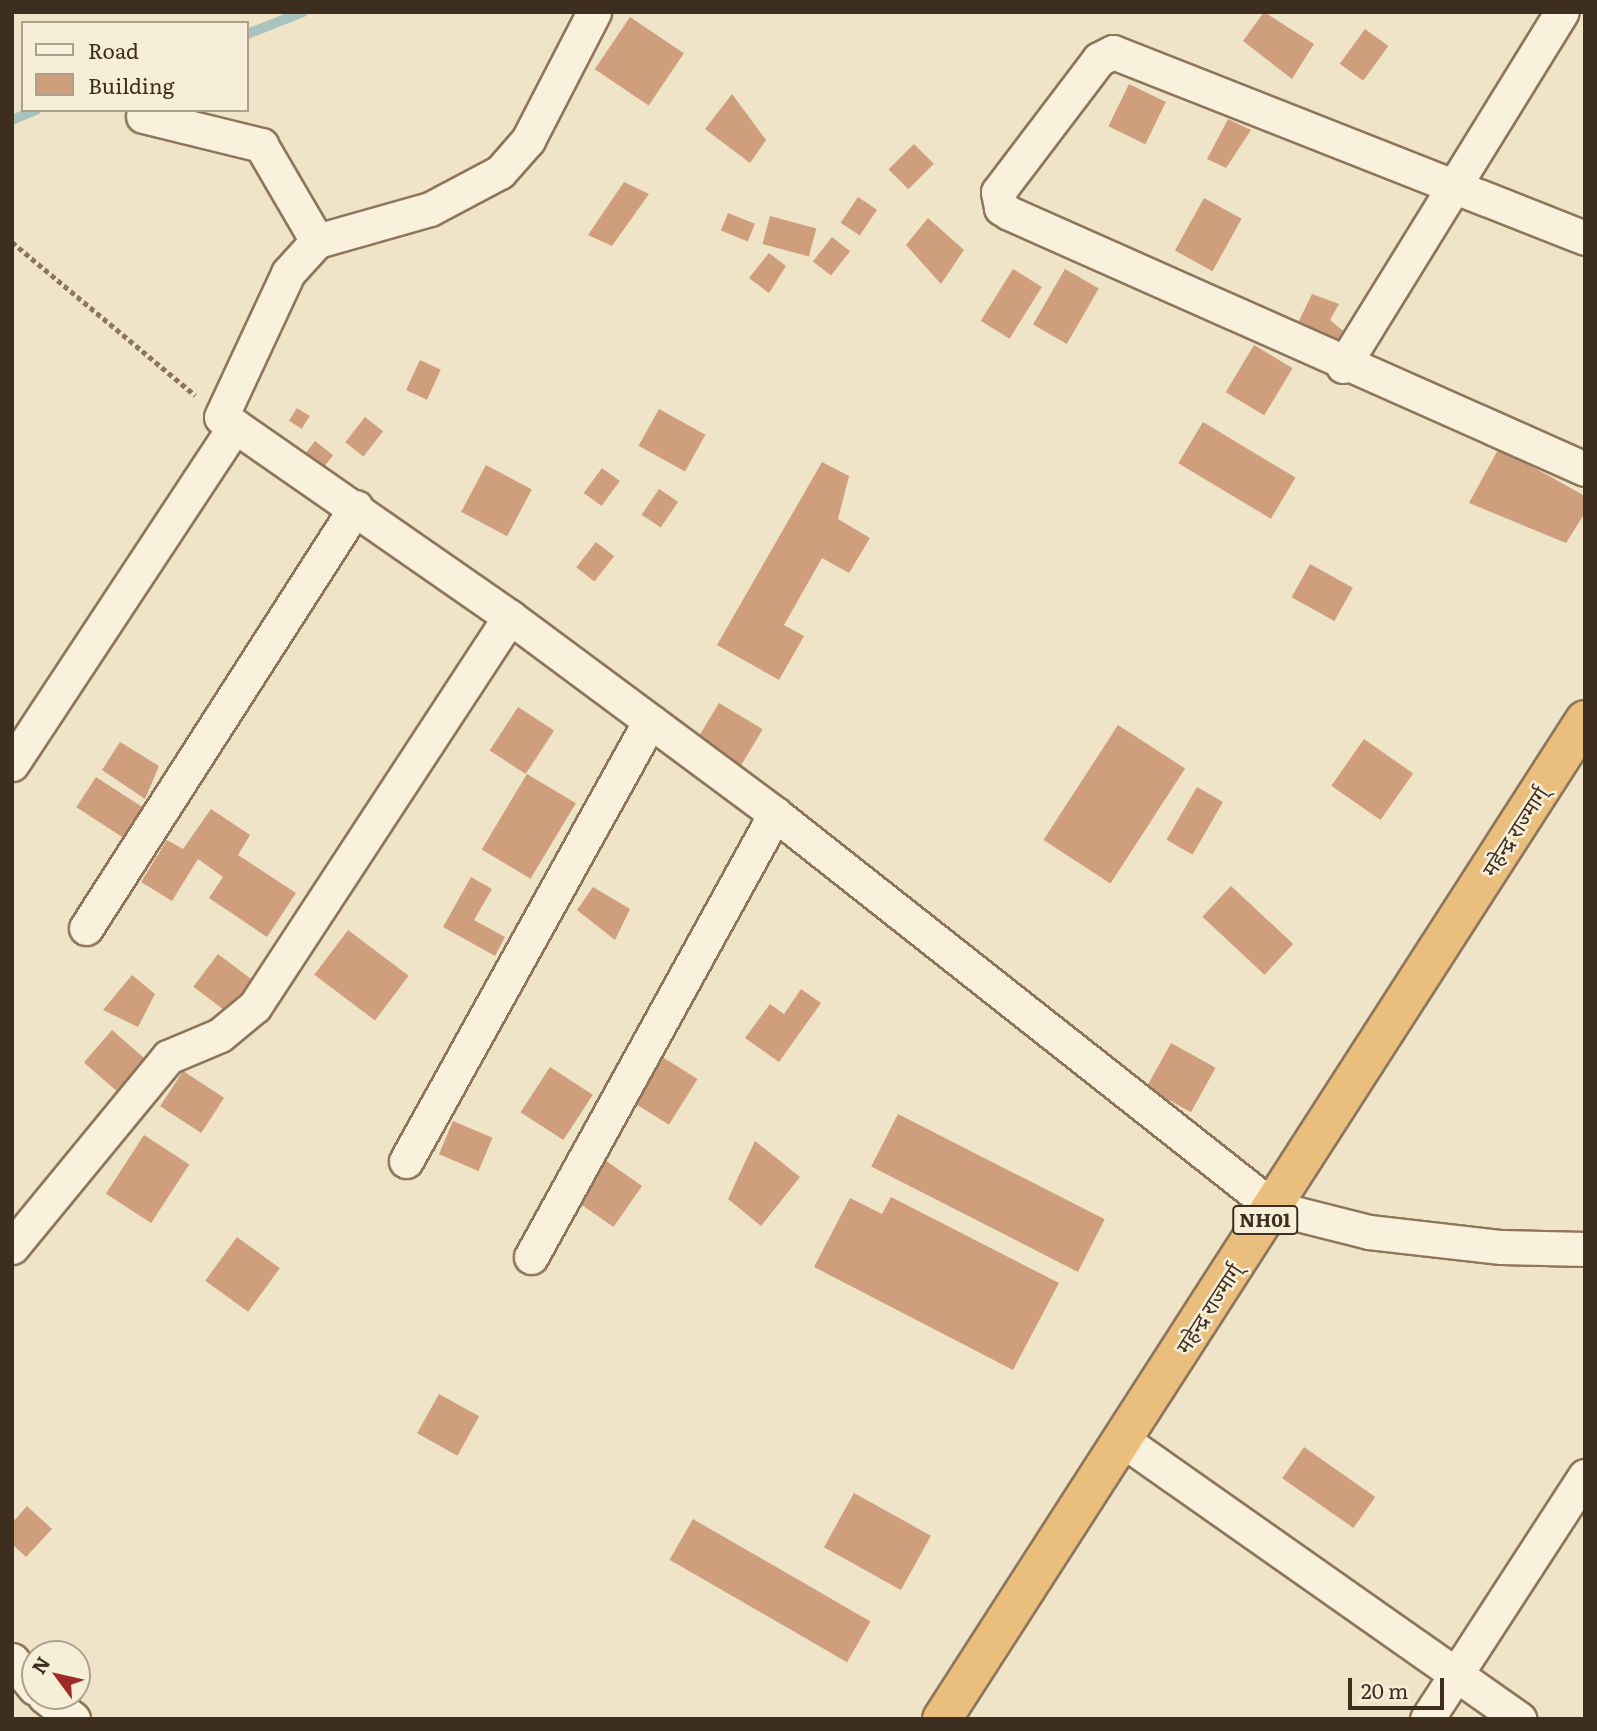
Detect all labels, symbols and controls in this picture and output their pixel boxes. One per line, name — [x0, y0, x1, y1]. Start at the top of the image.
legend — [21, 21, 248, 112]
text: Road — [88, 34, 139, 65]
text: Building — [88, 69, 174, 100]
street label: महेन्द्र राज्मार्ग् — [1476, 782, 1552, 880]
road number: NH01 — [1232, 1204, 1298, 1236]
street label: महेन्द्र राज्मार्ग् — [1170, 1259, 1246, 1357]
north arrow — [21, 1640, 91, 1710]
text: N — [24, 1650, 56, 1679]
scale bar — [1352, 1664, 1448, 1708]
text: 20 m — [1361, 1674, 1408, 1705]

